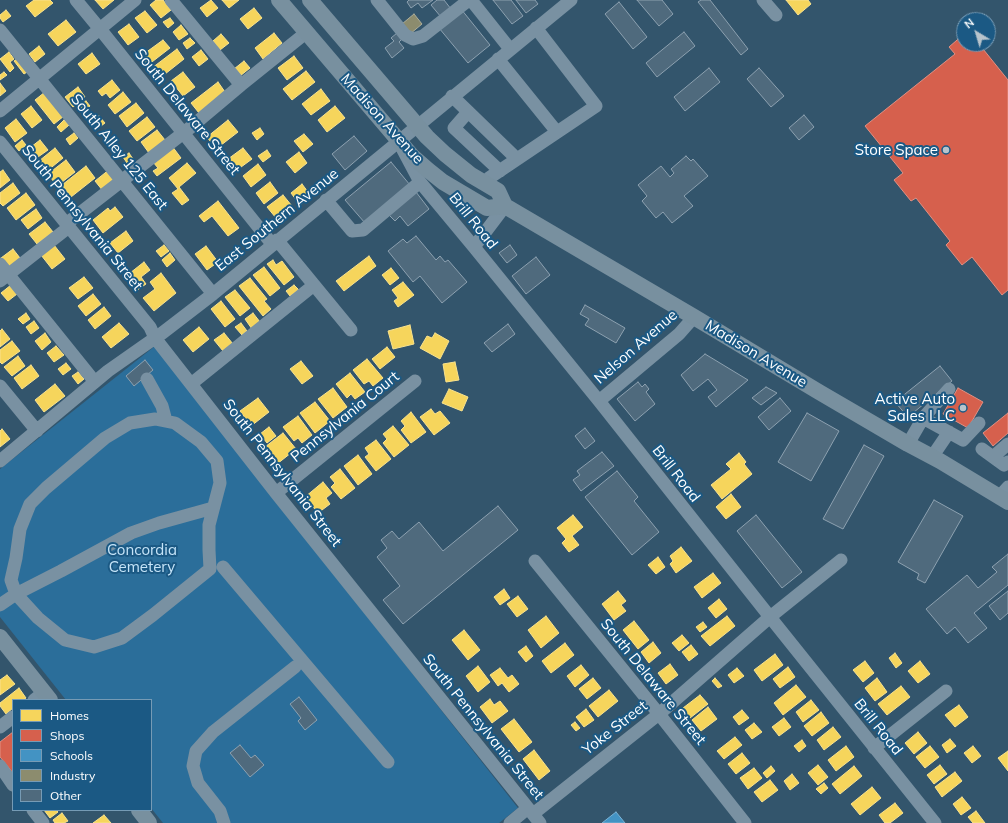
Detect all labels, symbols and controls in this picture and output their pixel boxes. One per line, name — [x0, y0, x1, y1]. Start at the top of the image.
north arrow — [956, 12, 996, 52]
text: N — [962, 15, 977, 31]
street label: South Delaware Street — [131, 45, 243, 179]
street label: Madison Avenue — [337, 70, 427, 168]
street label: South Alley 125 East — [67, 90, 171, 214]
place label: Store Space — [855, 141, 938, 159]
street label: South Pennsylvania Street — [18, 142, 146, 294]
marker: Store Space — [941, 145, 951, 155]
street label: East Southern Avenue — [212, 165, 342, 275]
street label: Brill Road — [445, 189, 501, 253]
street label: Nelson Avenue — [591, 306, 681, 388]
street label: Madison Avenue — [702, 317, 810, 391]
street label: Pennsylvania Court — [287, 368, 403, 466]
place label: Active Auto Sales LLC — [874, 390, 955, 425]
street label: South Pennsylvania Street — [219, 396, 345, 550]
marker: Active Auto Sales LLC — [958, 403, 968, 413]
street label: Brill Road — [648, 442, 704, 506]
park label: Concordia Cemetery — [107, 541, 177, 576]
street label: South Delaware Street — [597, 615, 709, 749]
street label: South Pennsylvania Street — [419, 651, 547, 803]
street label: Brill Road — [850, 695, 906, 759]
street label: Yoke Street — [579, 697, 651, 759]
legend — [12, 699, 152, 811]
text: Homes — [50, 708, 89, 723]
text: Shops — [50, 728, 85, 743]
text: Schools — [50, 748, 93, 763]
text: Industry — [50, 768, 95, 783]
text: Other — [50, 788, 81, 803]

